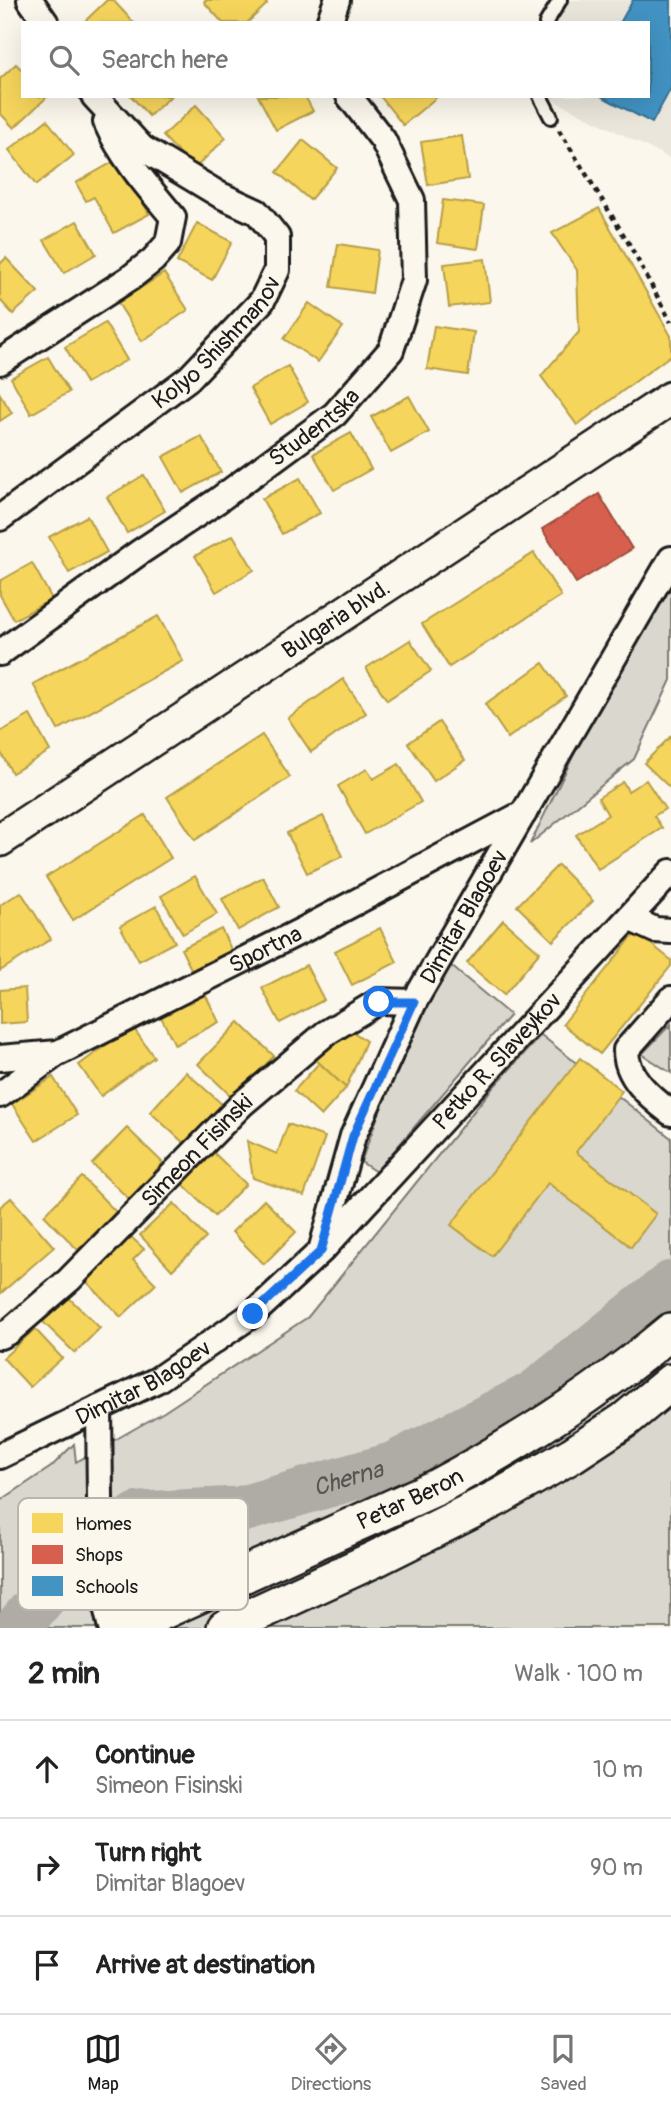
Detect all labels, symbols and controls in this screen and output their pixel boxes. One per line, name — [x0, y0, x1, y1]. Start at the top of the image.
search box — [21, 21, 650, 98]
icon: search — [45, 41, 83, 79]
text: Search here — [101, 44, 228, 76]
street label: Kolyo Shishmanov — [146, 271, 287, 416]
street label: Studentska — [263, 382, 366, 473]
street label: Bulgaria blvd. — [276, 573, 396, 665]
street label: Dimitar Blagoev — [414, 844, 514, 989]
street label: Sportna — [224, 919, 307, 980]
route start — [363, 986, 394, 1017]
street label: Petko R. Slaveykov — [426, 986, 568, 1136]
street label: Simeon Fisinski — [135, 1088, 258, 1213]
route end — [237, 1298, 268, 1329]
street label: Dimitar Blagoev — [71, 1333, 216, 1432]
water label: Cherna — [310, 1454, 388, 1503]
street label: Petar Beron — [352, 1461, 469, 1537]
legend — [18, 1498, 248, 1610]
text: Homes — [75, 1512, 132, 1536]
text: Shops — [75, 1543, 123, 1567]
text: Schools — [75, 1575, 139, 1599]
text: 2 min — [28, 1655, 100, 1692]
text: Walk · 100 m — [514, 1659, 643, 1688]
text: Continue — [95, 1739, 195, 1771]
icon: ahead — [28, 1750, 66, 1788]
text: 10 m — [593, 1755, 643, 1784]
text: Simeon Fisinski — [95, 1771, 242, 1800]
text: Turn right — [95, 1837, 201, 1869]
icon: right — [28, 1848, 66, 1886]
text: 90 m — [590, 1853, 643, 1882]
text: Dimitar Blagoev — [95, 1869, 245, 1898]
icon: arrive — [28, 1946, 66, 1984]
text: Arrive at destination — [95, 1949, 315, 1981]
tab: Map — [84, 2030, 122, 2096]
tab: Directions — [291, 2030, 371, 2096]
tab: Saved — [540, 2030, 587, 2096]

